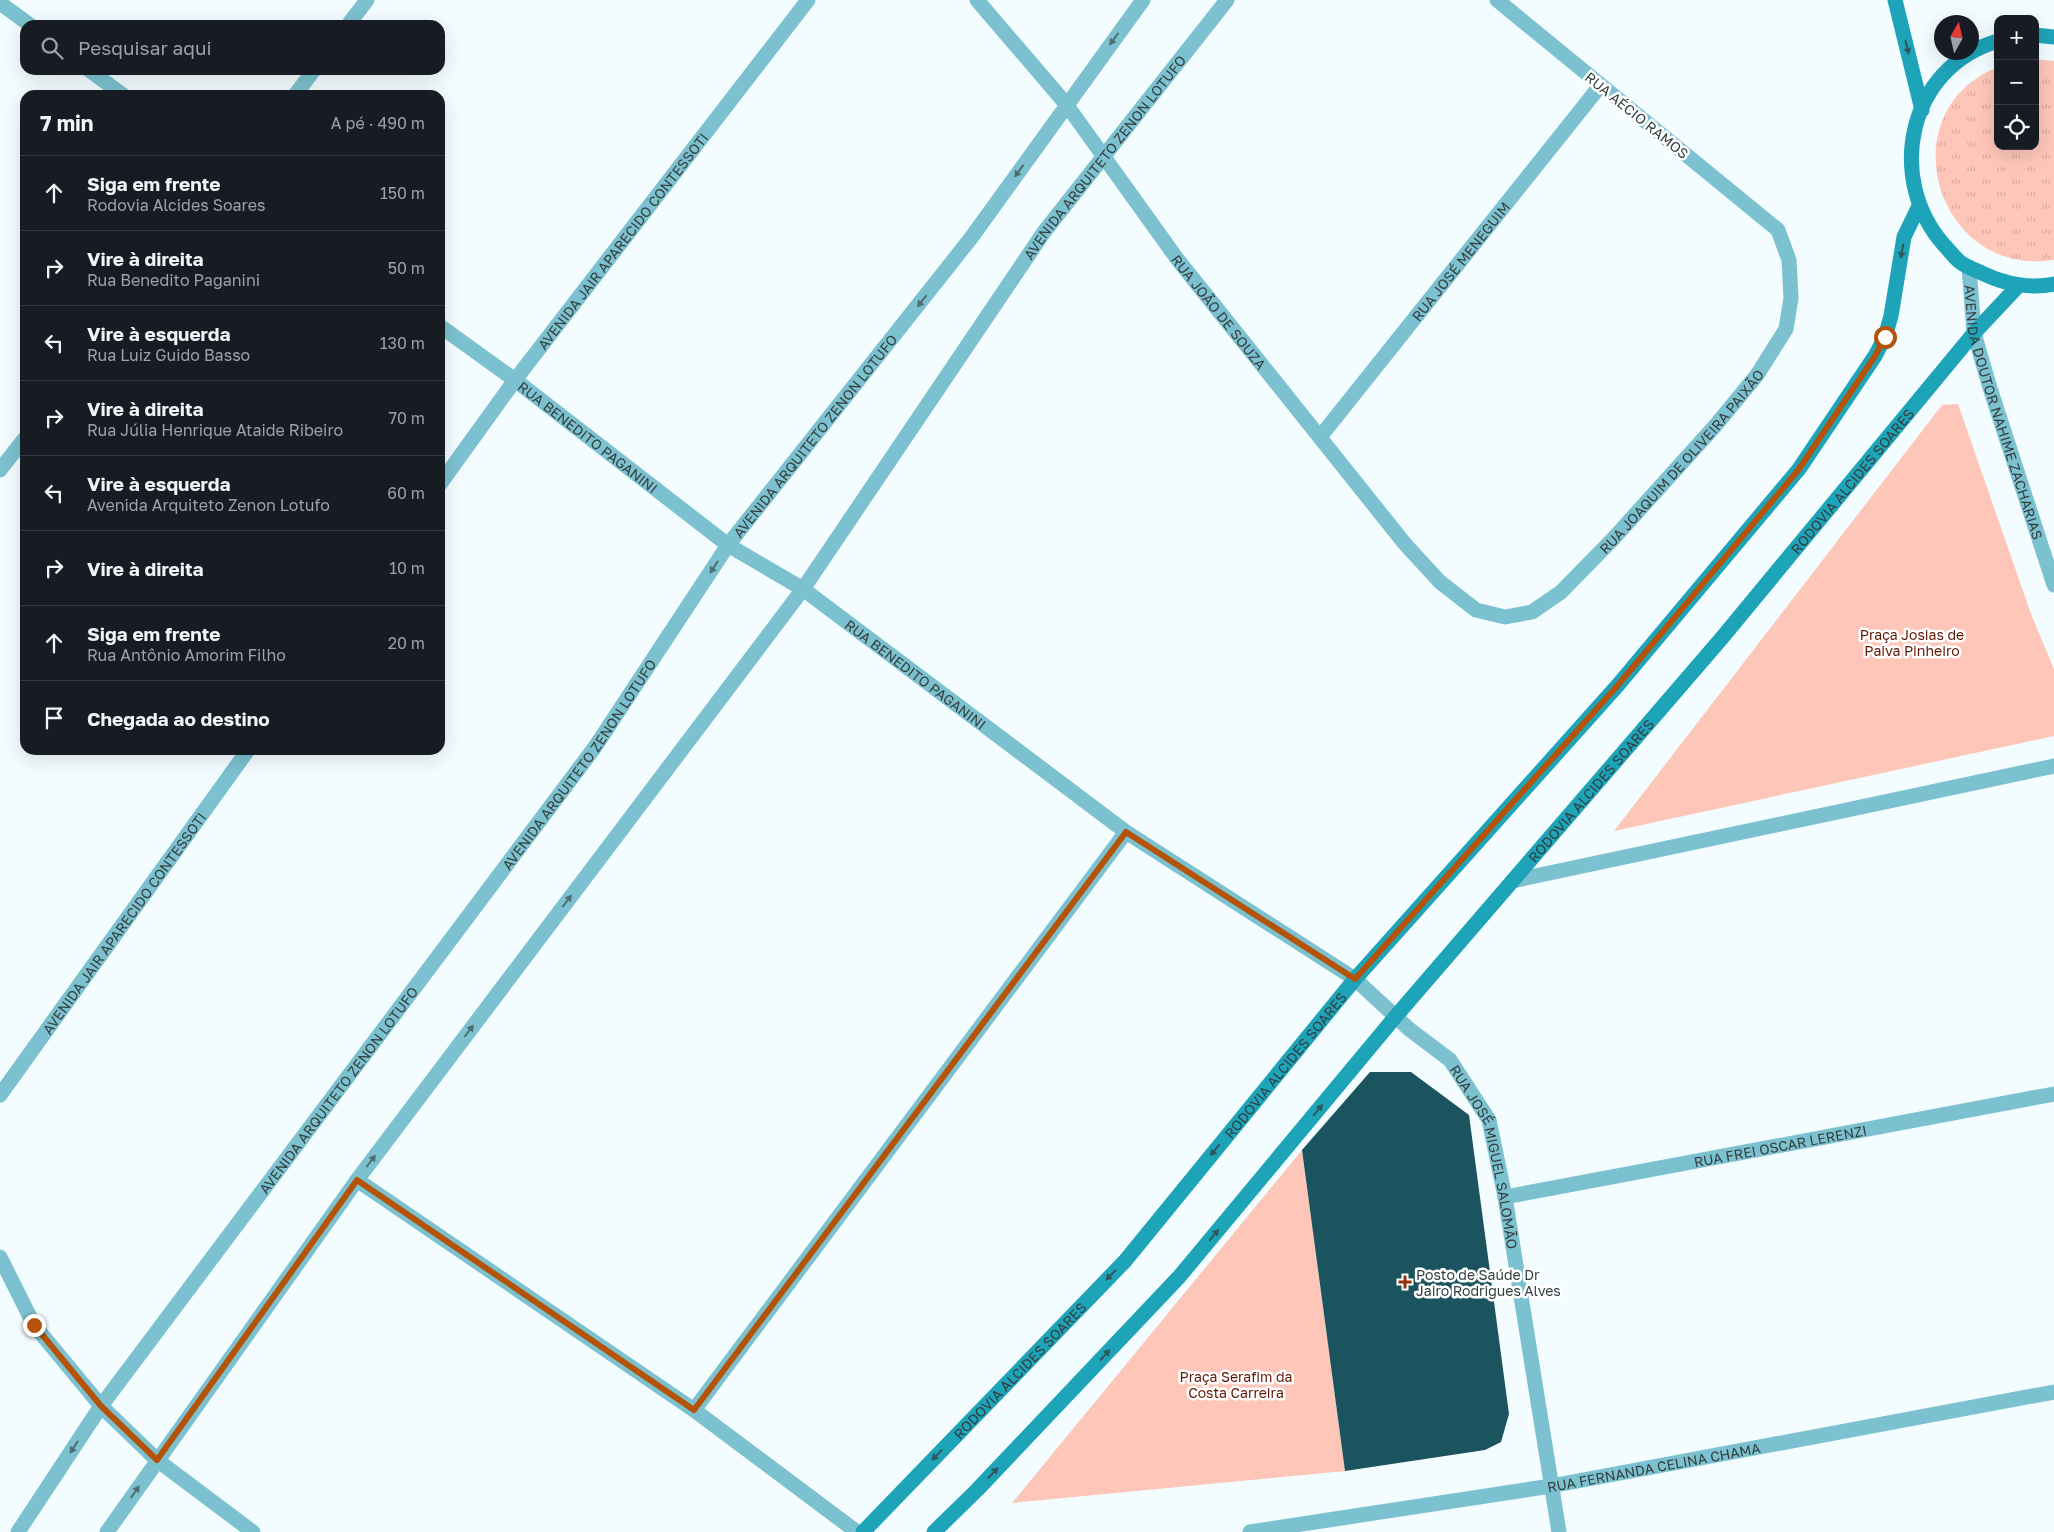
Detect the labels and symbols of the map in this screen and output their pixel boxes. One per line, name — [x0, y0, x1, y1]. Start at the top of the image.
north arrow — [1934, 15, 1979, 60]
one-way arrow — [1109, 32, 1119, 46]
one-way arrow — [1903, 40, 1911, 55]
street label: AVENIDA ARQUITETO ZENON LOTUFO — [1020, 51, 1189, 262]
street label: RUA AÉCIO RAMOS — [1582, 68, 1692, 162]
street label: AVENIDA JAIR APARECIDO CONTESSOTI — [533, 129, 711, 353]
one-way arrow — [1014, 164, 1024, 178]
street label: RUA JOSÉ MENEGUIM — [1408, 198, 1513, 324]
one-way arrow — [1897, 244, 1905, 260]
street label: RUA JOÃO DE SOUZA — [1168, 251, 1271, 373]
street label: AVENIDA DOUTOR NAHIME ZACHARIAS — [1962, 284, 2047, 542]
one-way arrow — [916, 294, 927, 307]
route start — [1874, 326, 1897, 349]
street label: AVENIDA ARQUITETO ZENON LOTUFO — [729, 331, 900, 540]
street label: RUA JOAQUIM DE OLIVEIRA PAIXÃO — [1595, 366, 1767, 557]
street label: RUA BENEDITO PAGANINI — [515, 377, 661, 496]
street label: RODOVIA ALCIDES SOARES — [1787, 405, 1917, 557]
one-way arrow — [709, 560, 718, 573]
street label: RUA BENEDITO PAGANINI — [842, 615, 990, 732]
park label: Praça Josias de Paiva Pinheiro — [1860, 626, 1964, 659]
street label: AVENIDA ARQUITETO ZENON LOTUFO — [498, 656, 659, 873]
street label: RODOVIA ALCIDES SOARES — [1524, 715, 1657, 865]
street label: AVENIDA JAIR APARECIDO CONTESSOTI — [38, 809, 209, 1037]
one-way arrow — [562, 895, 573, 908]
street label: AVENIDA ARQUITETO ZENON LOTUFO — [255, 983, 421, 1197]
street label: RODOVIA ALCIDES SOARES — [1220, 988, 1350, 1141]
one-way arrow — [464, 1025, 475, 1038]
street label: RUA JOSÉ MIGUEL SALOMÃO — [1447, 1061, 1522, 1250]
one-way arrow — [1312, 1104, 1323, 1117]
street label: RUA FREI OSCAR LERENZI — [1692, 1121, 1868, 1170]
one-way arrow — [1210, 1144, 1221, 1156]
one-way arrow — [366, 1154, 377, 1167]
one-way arrow — [1208, 1229, 1219, 1241]
place label: Posto de Saúde Dr Jairo Rodrigues Alves — [1416, 1266, 1561, 1299]
one-way arrow — [1105, 1269, 1117, 1281]
marker: Posto de Saúde Dr Jairo Rodrigues Alves — [1398, 1275, 1412, 1289]
street label: RODOVIA ALCIDES SOARES — [949, 1298, 1089, 1442]
route end — [23, 1314, 46, 1337]
one-way arrow — [1099, 1349, 1111, 1361]
park label: Praça Serafim da Costa Carreira — [1179, 1368, 1293, 1401]
street label: RUA FERNANDA CELINA CHAMA — [1546, 1438, 1762, 1495]
one-way arrow — [69, 1440, 79, 1453]
one-way arrow — [931, 1449, 943, 1461]
one-way arrow — [987, 1467, 999, 1479]
one-way arrow — [130, 1485, 140, 1499]

